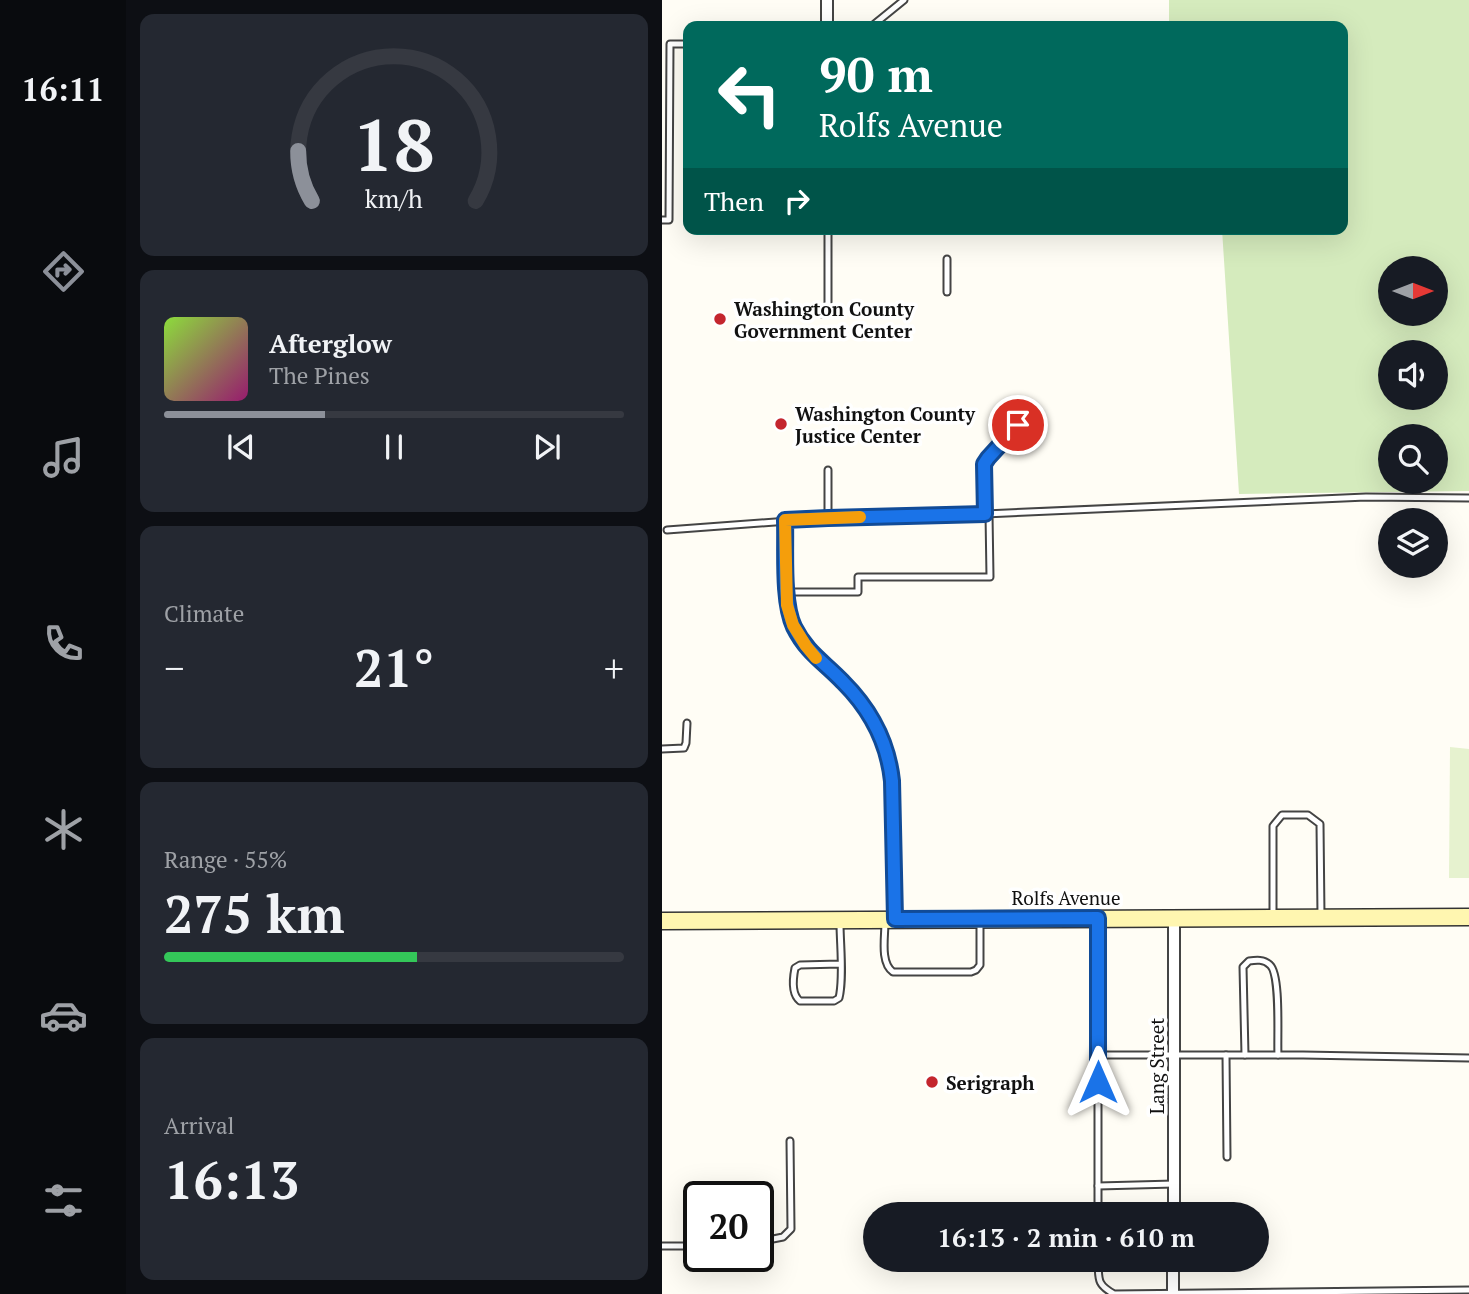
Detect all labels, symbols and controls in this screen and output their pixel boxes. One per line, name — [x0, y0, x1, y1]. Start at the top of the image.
text: 90 m — [819, 41, 933, 106]
icon: left — [704, 49, 795, 140]
text: 16:11 — [21, 68, 105, 110]
text: 18 — [353, 95, 435, 192]
text: Rolfs Avenue — [819, 104, 1003, 146]
text: km/h — [365, 182, 423, 215]
icon: right — [778, 182, 816, 220]
text: Then — [704, 184, 764, 218]
icon: directions — [39, 247, 88, 296]
north arrow — [1378, 256, 1448, 326]
map controls — [1378, 256, 1448, 578]
place label: Washington County Government Center — [734, 296, 915, 343]
marker: Washington County Government Center — [712, 311, 728, 327]
text: Afterglow — [269, 326, 392, 360]
button: sound — [1378, 340, 1448, 410]
text: The Pines — [269, 360, 370, 391]
pin — [988, 395, 1048, 455]
place label: Washington County Justice Center — [795, 401, 976, 448]
icon: arrive — [999, 406, 1037, 444]
marker: Washington County Justice Center — [773, 416, 789, 432]
button: search — [1378, 424, 1448, 494]
icon: previous — [222, 428, 260, 466]
icon: pause — [375, 428, 413, 466]
icon: next — [528, 428, 566, 466]
icon: music — [39, 433, 88, 482]
button: layers — [1378, 508, 1448, 578]
text: Climate — [164, 598, 244, 629]
icon: phone — [39, 619, 88, 668]
text: 21° — [354, 633, 434, 702]
text: − — [164, 643, 184, 693]
text: + — [604, 643, 624, 693]
icon: climate — [39, 805, 88, 854]
text: Range · 55% — [164, 844, 287, 875]
text: 275 km — [164, 879, 345, 948]
street label: Rolfs Avenue — [1011, 885, 1121, 910]
icon: car — [39, 991, 88, 1040]
street label: Lang Street — [1144, 1018, 1169, 1114]
position arrow — [1061, 1045, 1135, 1119]
place label: Serigraph — [946, 1070, 1035, 1095]
marker: Serigraph — [924, 1074, 940, 1090]
text: Arrival — [164, 1110, 235, 1141]
text: 16:13 — [164, 1145, 299, 1214]
icon: filters — [39, 1176, 88, 1225]
speed limit sign: 20 — [683, 1181, 774, 1272]
text: 16:13 · 2 min · 610 m — [937, 1220, 1195, 1254]

